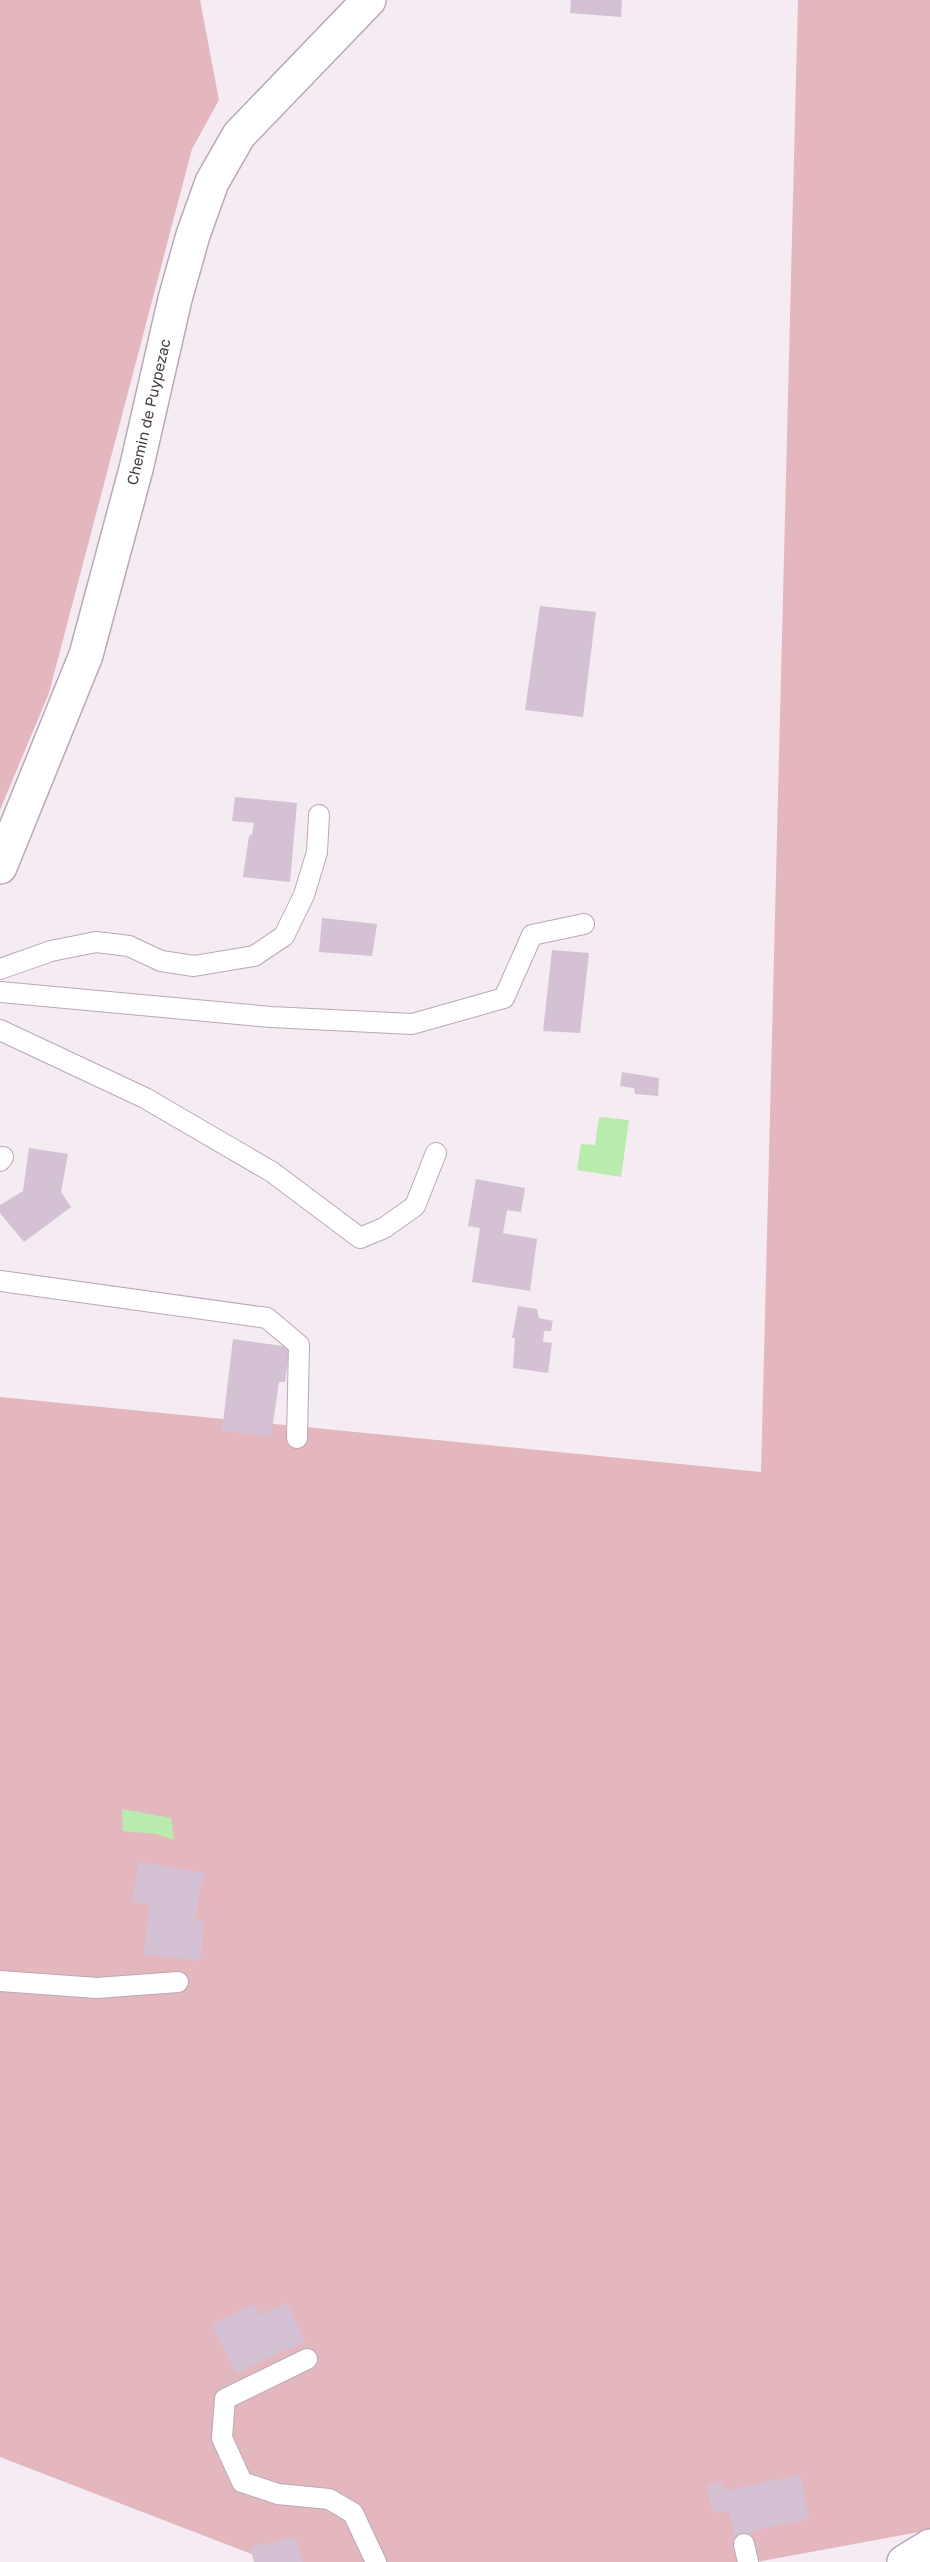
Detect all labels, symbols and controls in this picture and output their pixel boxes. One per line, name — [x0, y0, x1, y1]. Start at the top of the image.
street label: Chemin de Puypezac — [122, 337, 174, 487]

